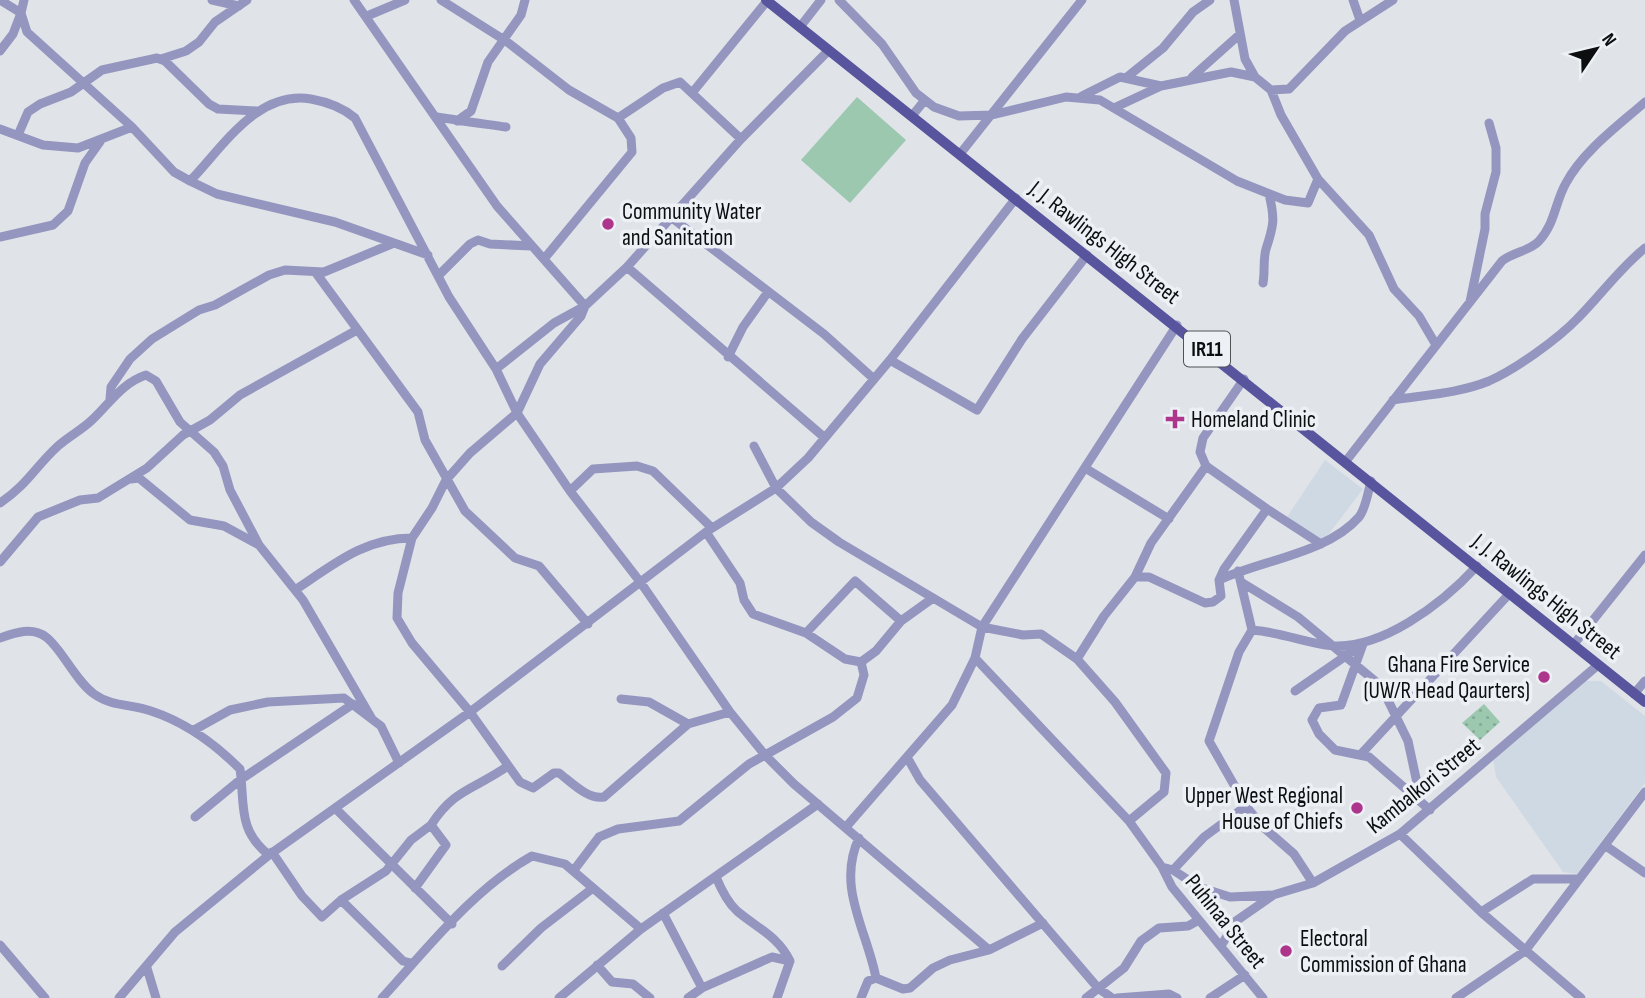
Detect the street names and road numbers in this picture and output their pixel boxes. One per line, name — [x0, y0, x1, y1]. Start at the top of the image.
street label: J. J. Rawlings High Street — [1023, 175, 1185, 310]
road number: IR11 — [1184, 332, 1230, 366]
street label: J. J. Rawlings High Street — [1465, 527, 1627, 666]
street label: Kambalkori Street — [1361, 732, 1486, 840]
street label: Puhinaa Street — [1179, 869, 1272, 974]

